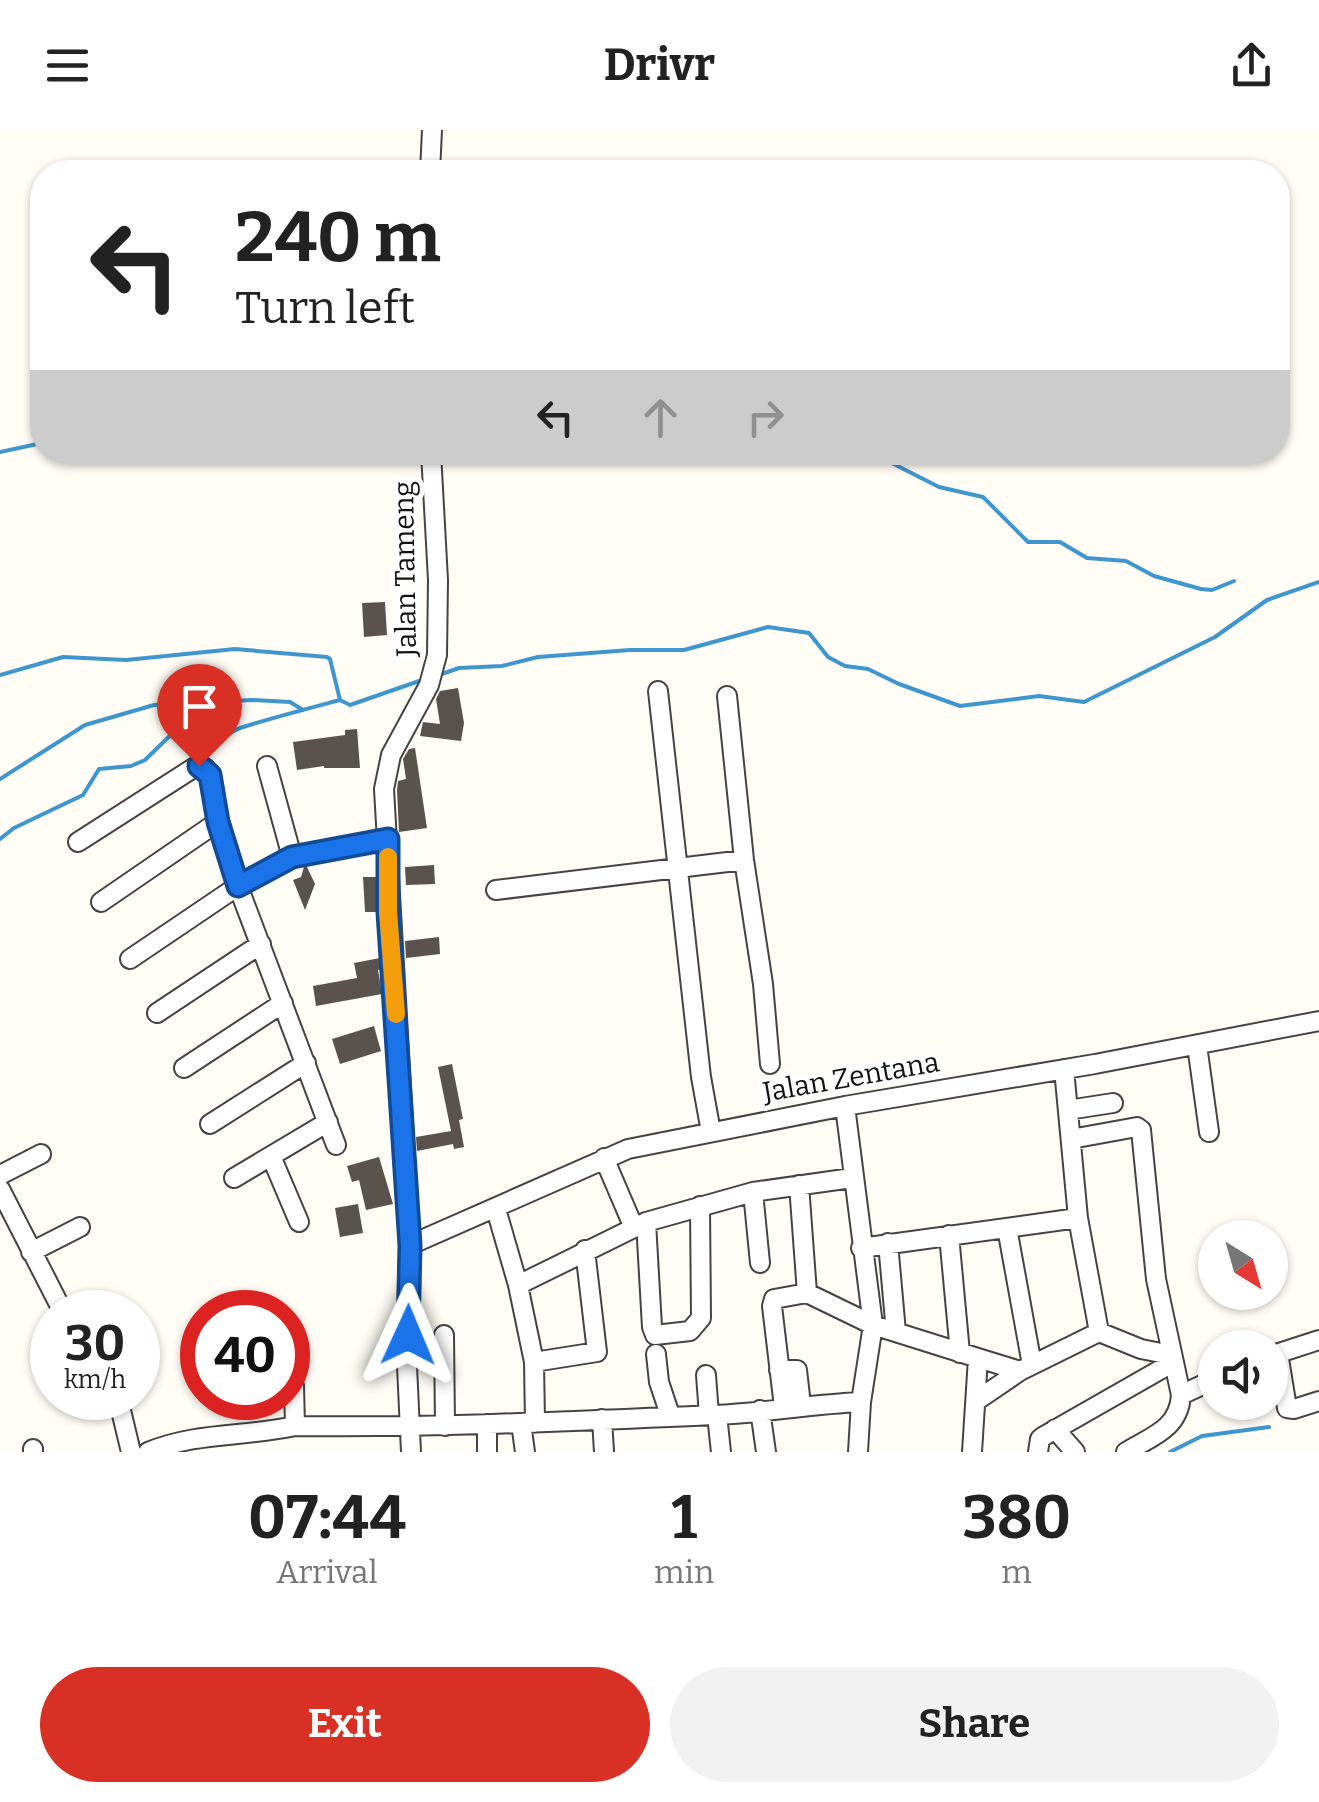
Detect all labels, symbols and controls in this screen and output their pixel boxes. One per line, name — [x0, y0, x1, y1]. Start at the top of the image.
icon: menu — [40, 38, 95, 93]
text: Drivr — [604, 38, 715, 92]
icon: share — [1224, 38, 1279, 93]
text: 240 m — [235, 196, 441, 280]
icon: left — [70, 200, 200, 330]
text: Turn left — [235, 281, 415, 335]
icon: left — [528, 390, 583, 445]
icon: ahead — [633, 390, 688, 445]
icon: right — [738, 390, 793, 445]
street label: Jalan Tameng — [387, 481, 423, 658]
pin — [157, 664, 242, 767]
icon: arrive — [172, 679, 227, 734]
street label: Jalan Zentana — [759, 1045, 942, 1109]
north arrow — [1198, 1220, 1288, 1310]
map controls — [1198, 1220, 1288, 1420]
position arrow — [356, 1283, 460, 1387]
speed limit sign: 40 — [180, 1290, 310, 1420]
text: 30 — [65, 1313, 125, 1373]
button: sound — [1198, 1330, 1288, 1420]
text: km/h — [64, 1365, 126, 1395]
text: 07:44 — [248, 1482, 406, 1554]
text: 1 — [671, 1482, 697, 1554]
text: 380 — [962, 1482, 1071, 1554]
text: Arrival — [276, 1553, 378, 1591]
text: min — [654, 1553, 714, 1591]
text: m — [1001, 1553, 1032, 1591]
button: Exit — [40, 1667, 650, 1782]
button: Share — [670, 1667, 1279, 1782]

